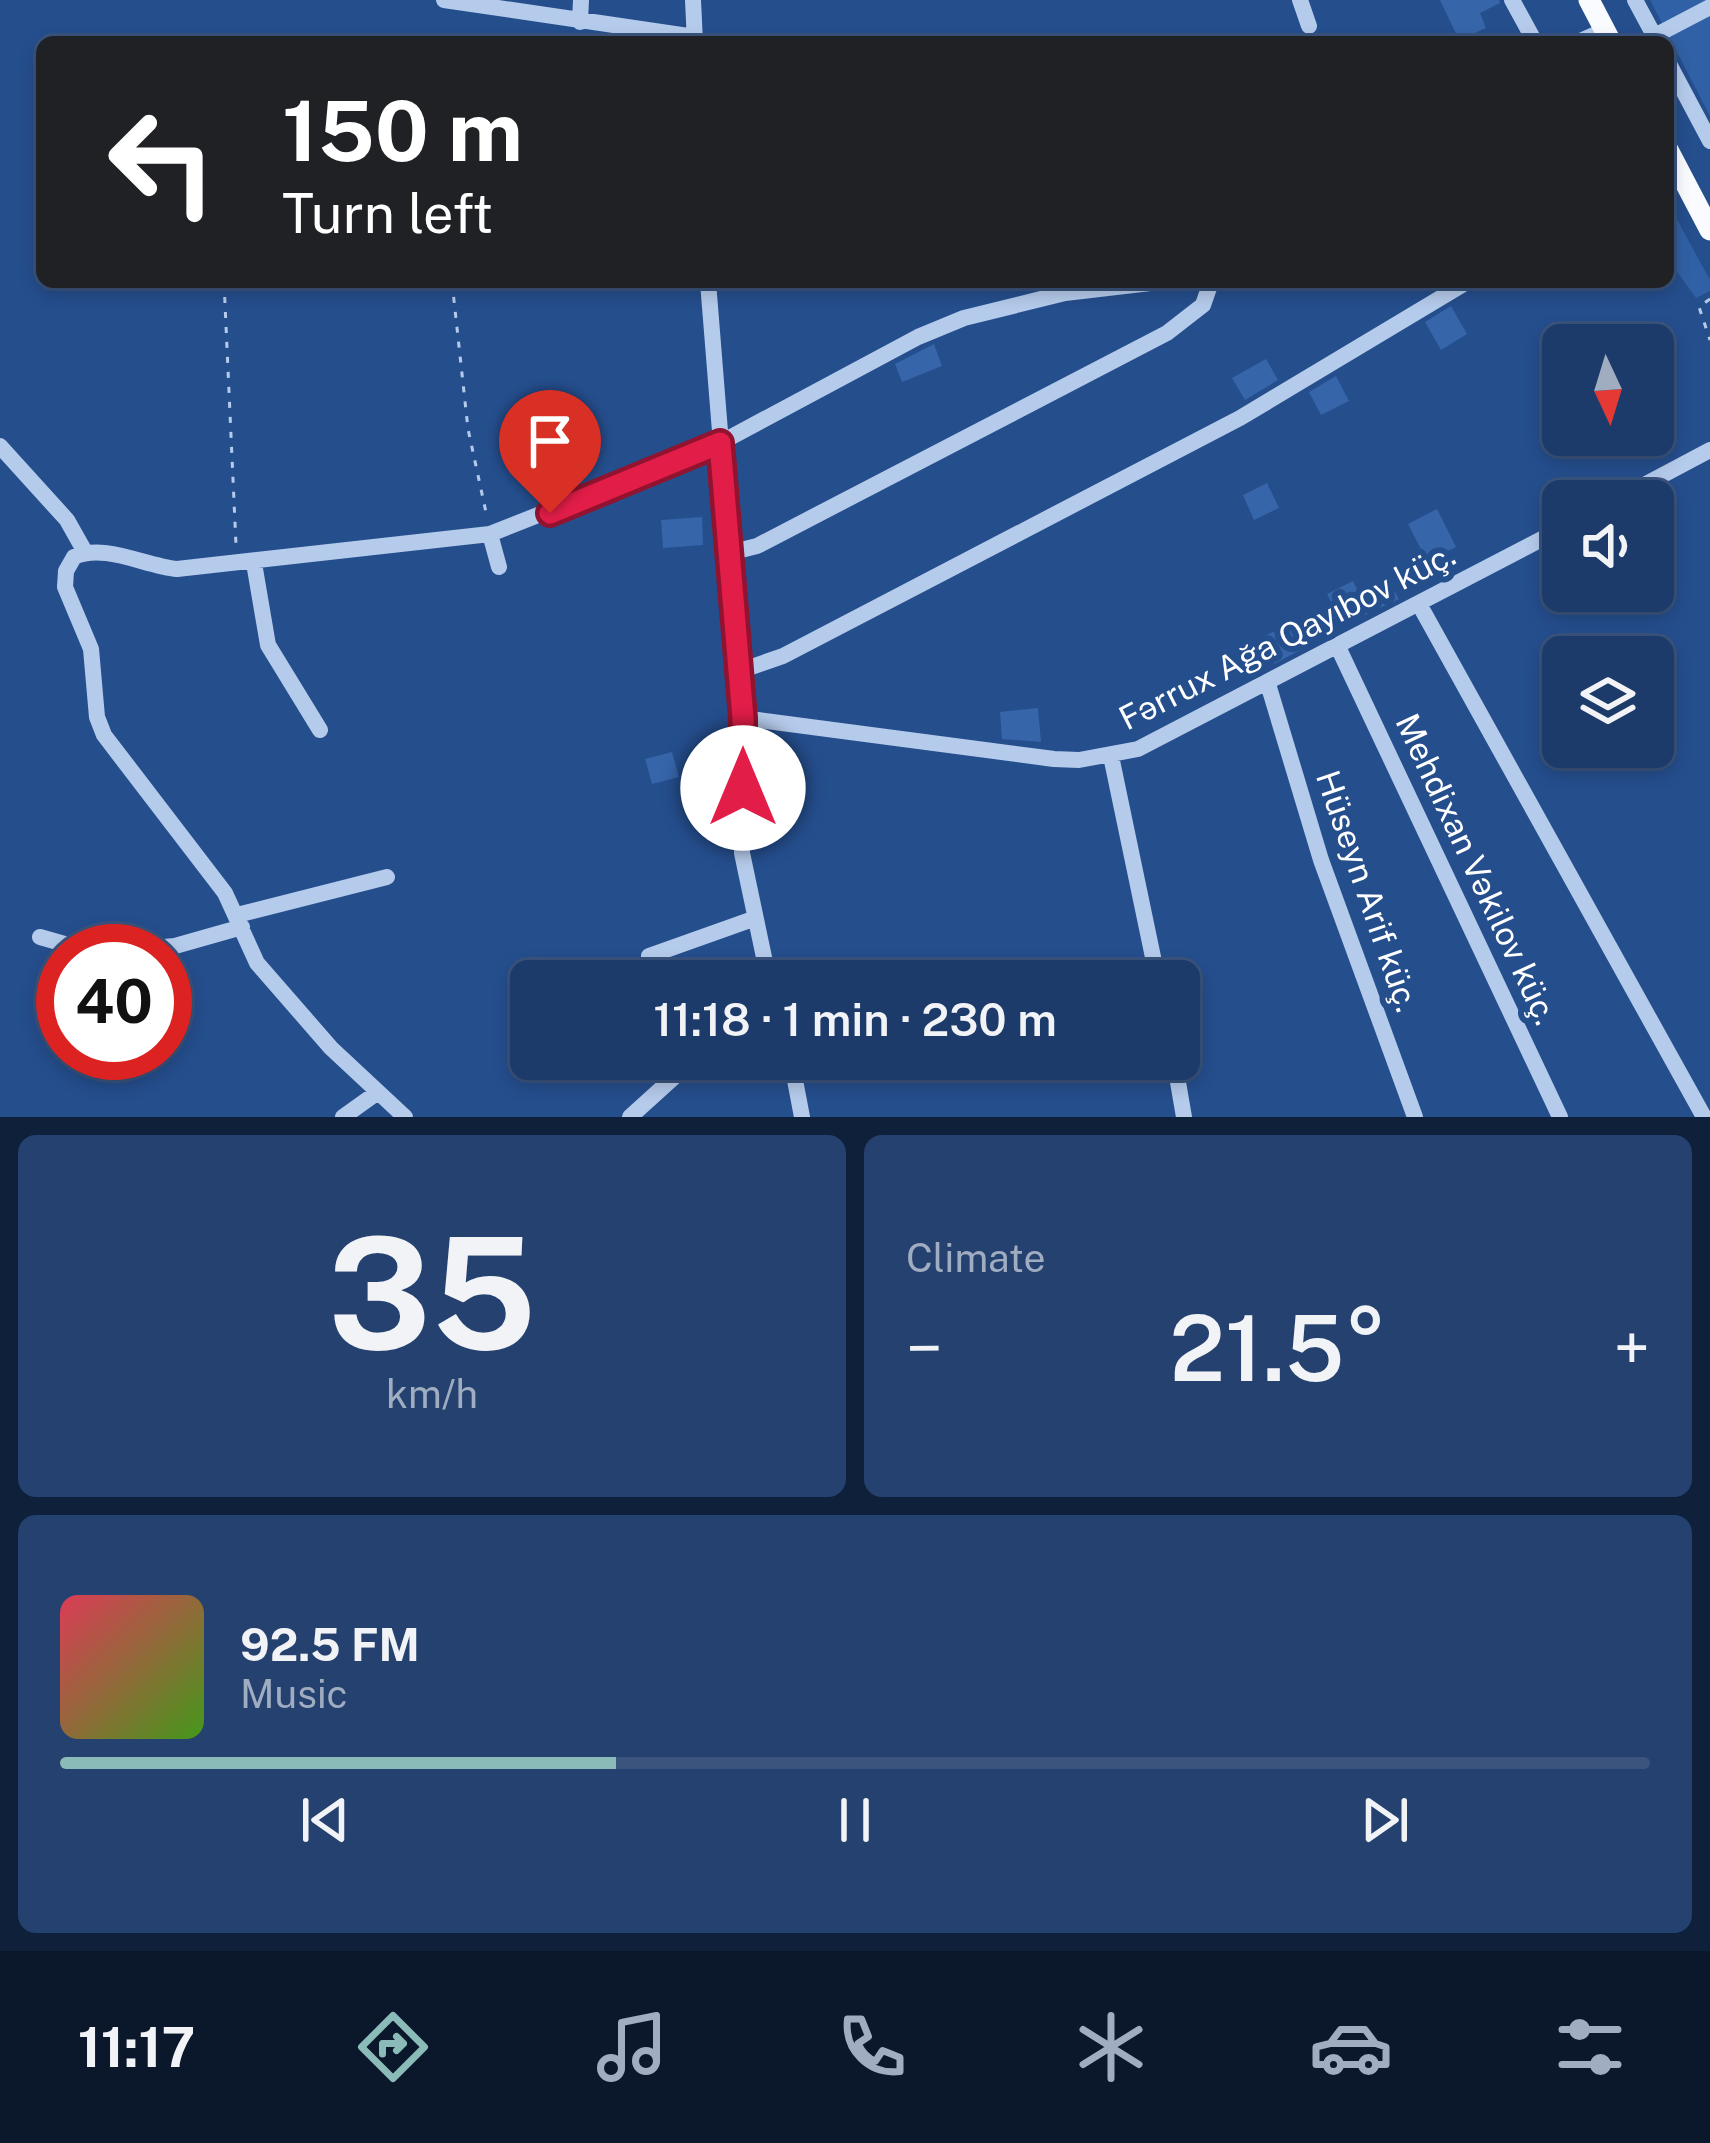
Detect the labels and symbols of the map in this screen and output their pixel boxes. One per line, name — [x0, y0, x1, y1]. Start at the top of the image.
north arrow — [1542, 324, 1674, 456]
pin — [499, 390, 601, 513]
street label: Fərrux Ağa Qayıbov küç. — [1113, 535, 1461, 737]
street label: Mehdixan Vəkilov küç. — [1388, 708, 1566, 1030]
position arrow — [680, 725, 806, 851]
street label: Hüseyn Arif küç. — [1309, 765, 1427, 1017]
speed limit sign: 40 — [36, 924, 192, 1080]

